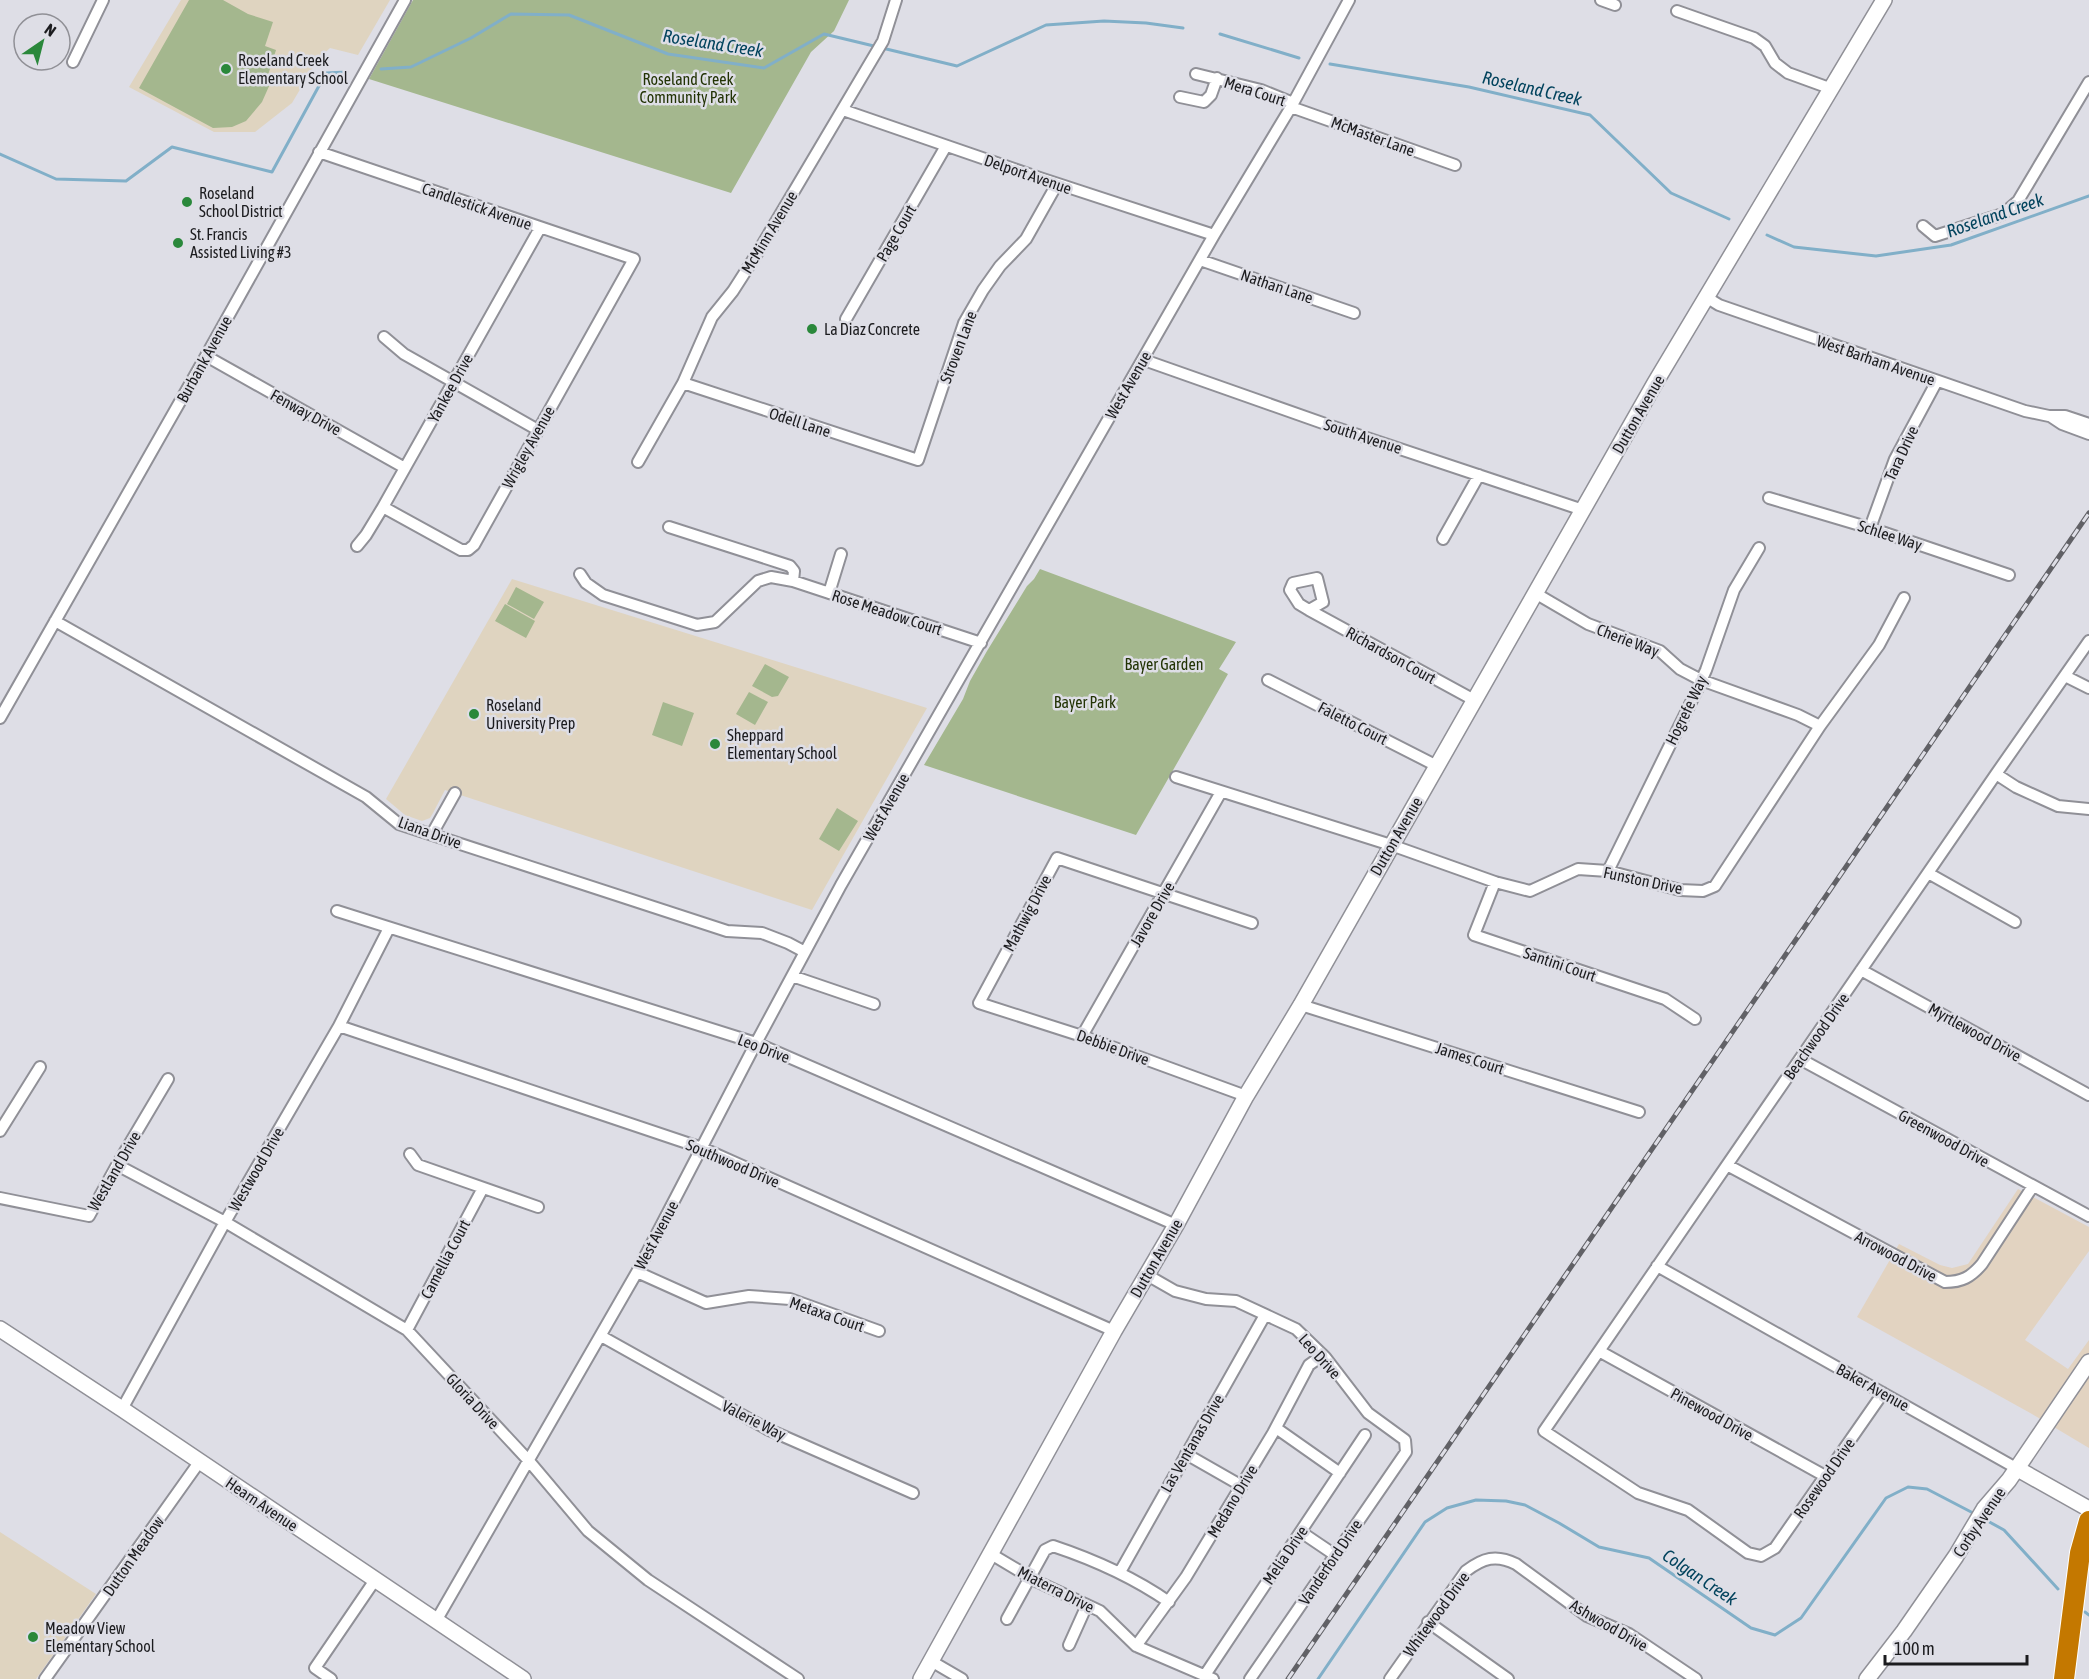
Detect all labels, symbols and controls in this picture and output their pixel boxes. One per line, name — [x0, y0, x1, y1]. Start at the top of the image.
north arrow — [12, 12, 72, 72]
text: N — [42, 20, 60, 40]
water label: Roseland Creek — [661, 25, 766, 61]
place label: Roseland Creek Elementary School — [238, 51, 349, 88]
marker: Roseland Creek Elementary School — [219, 62, 233, 76]
water label: Roseland Creek — [1480, 66, 1585, 110]
park label: Roseland Creek Community Park — [639, 70, 737, 107]
street label: Mera Court — [1222, 73, 1288, 110]
street label: McMaster Lane — [1329, 113, 1417, 159]
street label: Delport Avenue — [982, 151, 1074, 198]
street label: Candlestick Avenue — [420, 179, 534, 233]
place label: Roseland School District — [199, 184, 283, 220]
street label: McMinn Avenue — [737, 187, 801, 277]
water label: Roseland Creek — [1944, 188, 2047, 241]
marker: Roseland School District — [180, 195, 194, 209]
street label: Page Court — [873, 201, 921, 265]
place label: St. Francis Assisted Living #3 — [190, 225, 291, 262]
marker: St. Francis Assisted Living #3 — [171, 236, 185, 250]
street label: Nathan Lane — [1238, 265, 1316, 307]
street label: Stroven Lane — [936, 308, 980, 386]
street label: Burbank Avenue — [173, 313, 235, 405]
place label: La Diaz Concrete — [824, 320, 920, 338]
marker: La Diaz Concrete — [805, 322, 819, 336]
street label: West Barham Avenue — [1815, 331, 1937, 389]
street label: West Avenue — [1101, 348, 1155, 422]
street label: Yankee Drive — [424, 350, 476, 426]
street label: Dutton Avenue — [1608, 372, 1668, 456]
street label: Fenway Drive — [267, 385, 344, 440]
street label: Wrigley Avenue — [498, 403, 559, 492]
street label: Odell Lane — [767, 404, 833, 440]
street label: South Avenue — [1322, 415, 1404, 457]
street label: Tara Drive — [1880, 423, 1922, 483]
street label: Schlee Way — [1855, 516, 1925, 555]
street label: Rose Meadow Court — [830, 586, 945, 638]
street label: Cherie Way — [1594, 620, 1662, 661]
street label: Richardson Court — [1343, 623, 1439, 687]
park label: Bayer Garden — [1125, 655, 1203, 674]
street label: Hogrefe Way — [1662, 672, 1712, 748]
park label: Bayer Park — [1054, 693, 1116, 712]
place label: Roseland University Prep — [486, 696, 575, 733]
street label: Faletto Court — [1315, 698, 1391, 748]
marker: Roseland University Prep — [467, 707, 481, 721]
place label: Sheppard Elementary School — [727, 726, 838, 763]
marker: Sheppard Elementary School — [708, 737, 722, 751]
street label: West Avenue — [859, 770, 913, 844]
street label: Dutton Avenue — [1366, 794, 1426, 878]
street label: Liana Drive — [396, 812, 464, 852]
street label: Funston Drive — [1602, 863, 1684, 897]
street label: Mathwig Drive — [999, 872, 1056, 955]
street label: Javore Drive — [1126, 878, 1178, 950]
street label: Santini Court — [1521, 943, 1599, 985]
street label: Beachwood Drive — [1780, 989, 1852, 1083]
street label: Myrtlewood Drive — [1925, 999, 2024, 1066]
street label: Debbie Drive — [1074, 1026, 1152, 1068]
street label: Leo Drive — [735, 1030, 793, 1066]
street label: James Court — [1434, 1038, 1507, 1078]
street label: Greenwood Drive — [1896, 1106, 1992, 1170]
street label: Westwood Drive — [225, 1124, 287, 1214]
street label: Westland Drive — [84, 1128, 144, 1214]
street label: Southwood Drive — [684, 1135, 782, 1191]
street label: West Avenue — [630, 1198, 682, 1272]
street label: Camellia Court — [417, 1216, 474, 1302]
street label: Dutton Avenue — [1126, 1216, 1186, 1300]
street label: Arrowood Drive — [1852, 1227, 1940, 1285]
street label: Metaxa Court — [787, 1293, 867, 1335]
street label: Leo Drive — [1295, 1330, 1345, 1382]
street label: Baker Avenue — [1834, 1360, 1912, 1414]
street label: Gloria Drive — [443, 1370, 503, 1432]
street label: Pinewood Drive — [1668, 1384, 1756, 1444]
street label: Las Ventanas Drive — [1157, 1391, 1227, 1495]
street label: Valerie Way — [719, 1396, 789, 1445]
street label: Rosewood Drive — [1790, 1435, 1858, 1521]
street label: Medano Drive — [1203, 1461, 1261, 1541]
street label: Hearn Avenue — [223, 1473, 301, 1535]
street label: Corby Avenue — [1949, 1484, 2010, 1561]
street label: Dutton Meadow — [99, 1512, 167, 1599]
street label: Vanderford Drive — [1295, 1516, 1365, 1608]
street label: Melia Drive — [1259, 1522, 1311, 1588]
water label: Colgan Creek — [1659, 1544, 1742, 1610]
street label: Miaterra Drive — [1015, 1562, 1097, 1616]
street label: Whitewood Drive — [1399, 1568, 1473, 1660]
street label: Ashwood Drive — [1567, 1596, 1651, 1654]
place label: Meadow View Elementary School — [45, 1619, 156, 1656]
scale bar — [1885, 1628, 2028, 1666]
marker: Meadow View Elementary School — [26, 1630, 40, 1644]
text: 100 m — [1894, 1638, 1935, 1659]

